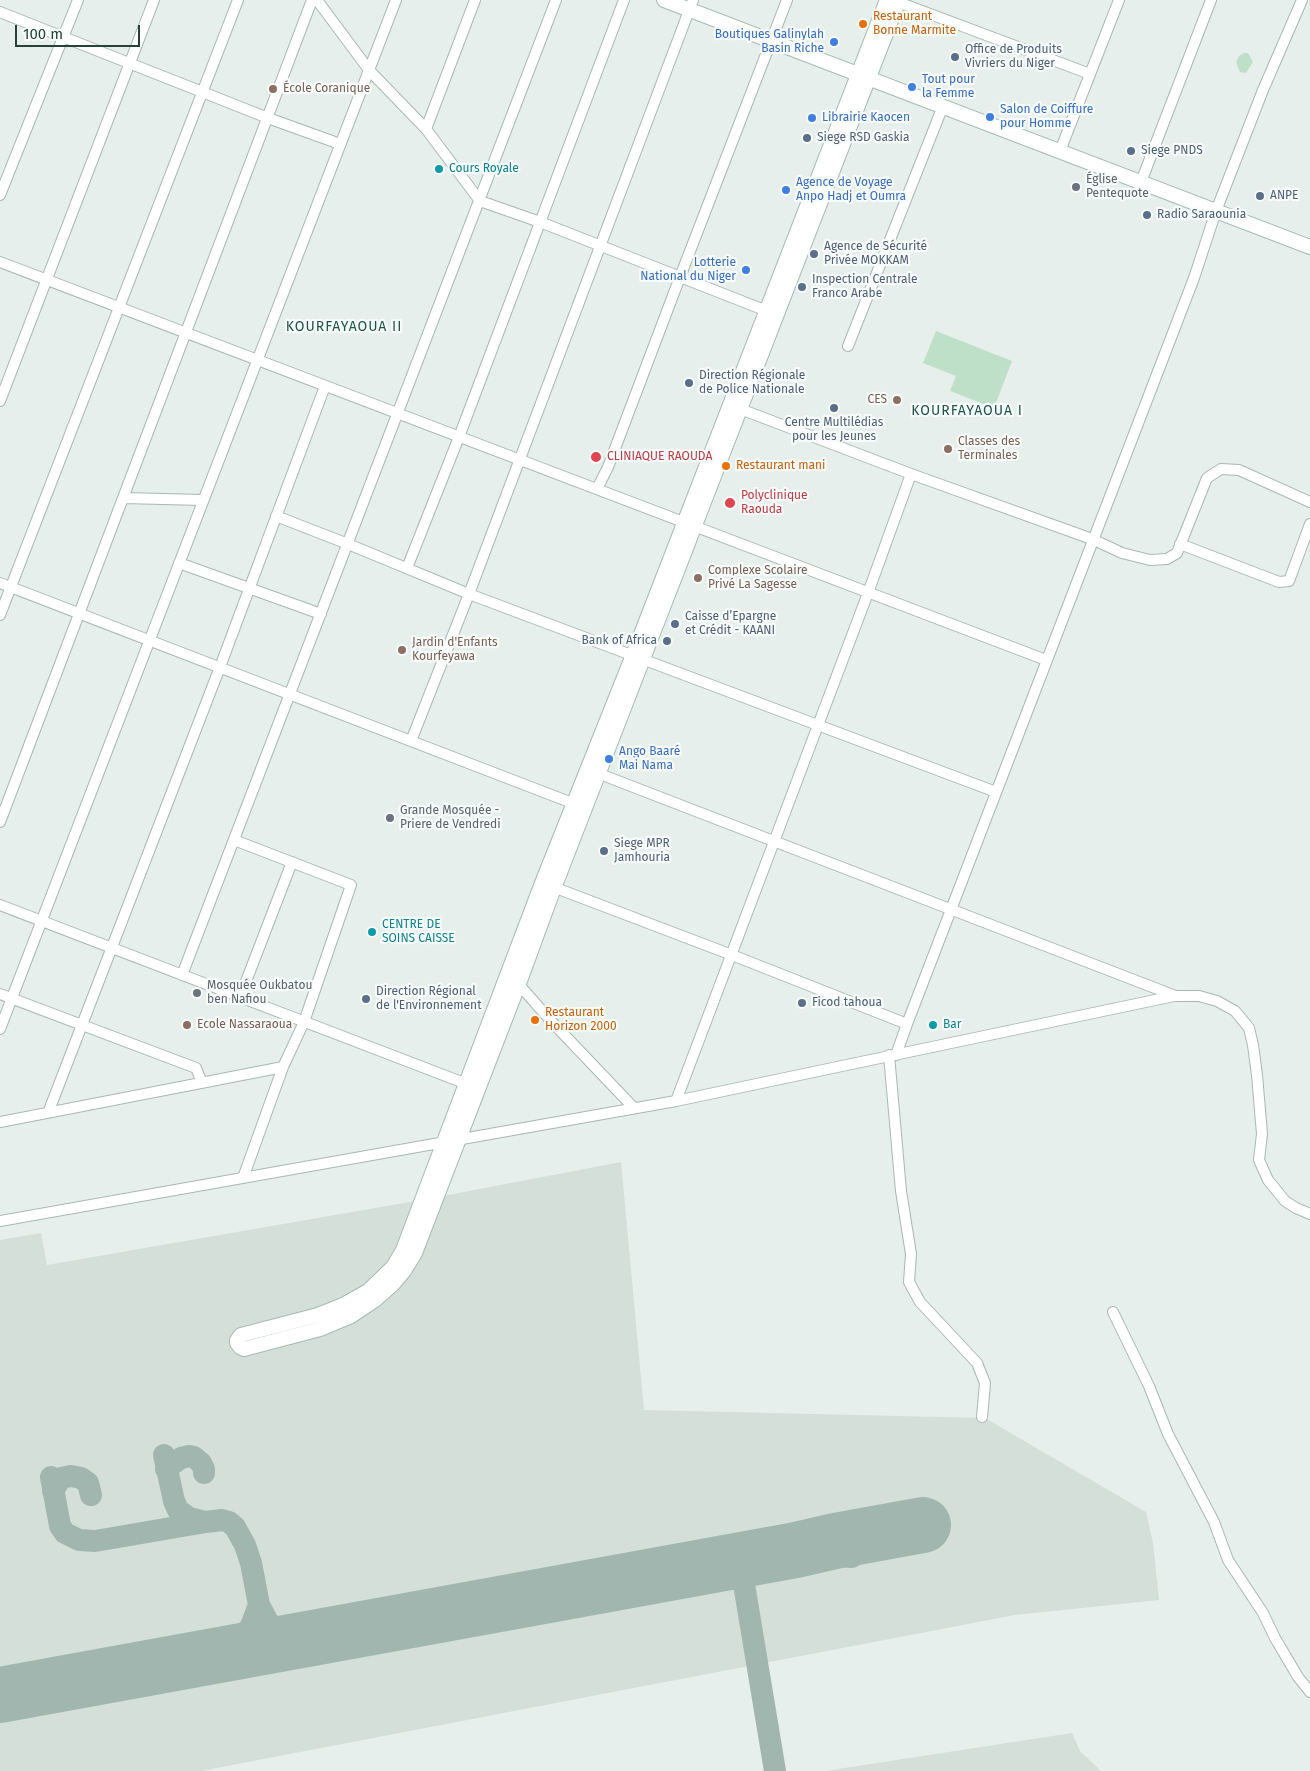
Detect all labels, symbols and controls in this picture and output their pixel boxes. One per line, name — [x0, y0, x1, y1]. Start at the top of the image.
place label: Restaurant Bonne Marmite — [873, 10, 956, 38]
scale bar — [18, 15, 142, 47]
marker: Restaurant Bonne Marmite — [857, 18, 869, 30]
text: 100 m — [23, 25, 63, 43]
place label: Boutiques Galinylah Basin Riche — [715, 28, 824, 56]
marker: Boutiques Galinylah Basin Riche — [828, 36, 840, 48]
place label: Office de Produits Vivriers du Niger — [965, 43, 1062, 71]
marker: Office de Produits Vivriers du Niger — [949, 51, 961, 63]
place label: Tout pour la Femme — [922, 73, 975, 101]
marker: Tout pour la Femme — [906, 81, 918, 93]
place label: École Coranique — [283, 82, 370, 96]
marker: École Coranique — [267, 83, 279, 95]
place label: Salon de Coiffure pour Homme — [1000, 103, 1093, 131]
place label: Librairie Kaocen — [822, 111, 910, 125]
marker: Salon de Coiffure pour Homme — [984, 111, 996, 123]
marker: Librairie Kaocen — [806, 112, 818, 124]
place label: Siege RSD Gaskia — [817, 131, 909, 145]
marker: Siege RSD Gaskia — [801, 132, 813, 144]
place label: Siege PNDS — [1141, 144, 1203, 158]
marker: Siege PNDS — [1125, 145, 1137, 157]
place label: Cours Royale — [449, 162, 519, 176]
marker: Cours Royale — [433, 163, 445, 175]
place label: Église Pentequote — [1086, 173, 1149, 201]
place label: Agence de Voyage Anpo Hadj et Oumra — [796, 176, 906, 204]
marker: Église Pentequote — [1070, 181, 1082, 193]
marker: Agence de Voyage Anpo Hadj et Oumra — [780, 184, 792, 196]
place label: ANPE — [1270, 189, 1298, 203]
marker: ANPE — [1254, 190, 1266, 202]
place label: Radio Saraounia — [1157, 208, 1246, 222]
marker: Radio Saraounia — [1141, 209, 1153, 221]
place label: Agence de Sécurité Privée MOKKAM — [824, 240, 927, 268]
marker: Agence de Sécurité Privée MOKKAM — [808, 248, 820, 260]
place label: Lotterie National du Niger — [640, 256, 736, 284]
marker: Lotterie National du Niger — [740, 264, 752, 276]
place label: Inspection Centrale Franco Arabe — [812, 273, 918, 301]
marker: Inspection Centrale Franco Arabe — [796, 281, 808, 293]
district label: KOURFAYAOUA II — [284, 319, 404, 335]
place label: Direction Régionale de Police Nationale — [699, 369, 805, 397]
marker: Direction Régionale de Police Nationale — [683, 377, 695, 389]
place label: CES — [867, 393, 887, 407]
marker: CES — [891, 394, 903, 406]
marker: Centre Multilédias pour les Jeunes — [828, 402, 840, 414]
district label: KOURFAYAOUA I — [910, 403, 1024, 419]
place label: Centre Multilédias pour les Jeunes — [785, 416, 883, 444]
place label: Classes des Terminales — [958, 435, 1020, 463]
marker: Classes des Terminales — [942, 443, 954, 455]
marker: CLINIAQUE RAOUDA — [589, 450, 603, 464]
place label: CLINIAQUE RAOUDA — [607, 450, 712, 464]
place label: Restaurant mani — [736, 459, 825, 473]
marker: Restaurant mani — [720, 460, 732, 472]
place label: Polyclinique Raouda — [741, 489, 808, 517]
marker: Polyclinique Raouda — [723, 496, 737, 510]
place label: Complexe Scolaire Privé La Sagesse — [708, 564, 807, 592]
marker: Complexe Scolaire Privé La Sagesse — [692, 572, 704, 584]
place label: Caisse d’Epargne et Crédit - KAANI — [685, 610, 776, 638]
marker: Caisse d’Epargne et Crédit - KAANI — [669, 618, 681, 630]
place label: Bank of Africa — [582, 634, 657, 648]
marker: Bank of Africa — [661, 635, 673, 647]
place label: Jardin d'Enfants Kourfeyawa — [412, 636, 498, 664]
marker: Jardin d'Enfants Kourfeyawa — [396, 644, 408, 656]
place label: Ango Baaré Mai Nama — [619, 745, 680, 773]
marker: Ango Baaré Mai Nama — [603, 753, 615, 765]
place label: Grande Mosquée - Priere de Vendredi — [400, 804, 501, 832]
marker: Grande Mosquée - Priere de Vendredi — [384, 812, 396, 824]
place label: Siege MPR Jamhouria — [614, 837, 670, 865]
marker: Siege MPR Jamhouria — [598, 845, 610, 857]
place label: CENTRE DE SOINS CAISSE — [382, 918, 455, 946]
marker: CENTRE DE SOINS CAISSE — [366, 926, 378, 938]
place label: Mosquée Oukbatou ben Nafiou — [207, 979, 312, 1007]
place label: Direction Régional de l'Environnement — [376, 985, 481, 1013]
marker: Mosquée Oukbatou ben Nafiou — [191, 987, 203, 999]
marker: Direction Régional de l'Environnement — [360, 993, 372, 1005]
place label: Ficod tahoua — [812, 996, 882, 1010]
marker: Ficod tahoua — [796, 997, 808, 1009]
place label: Restaurant Horizon 2000 — [545, 1006, 617, 1034]
marker: Restaurant Horizon 2000 — [529, 1014, 541, 1026]
place label: Ecole Nassaraoua — [197, 1018, 292, 1032]
place label: Bar — [943, 1018, 961, 1032]
marker: Ecole Nassaraoua — [181, 1019, 193, 1031]
marker: Bar — [927, 1019, 939, 1031]

